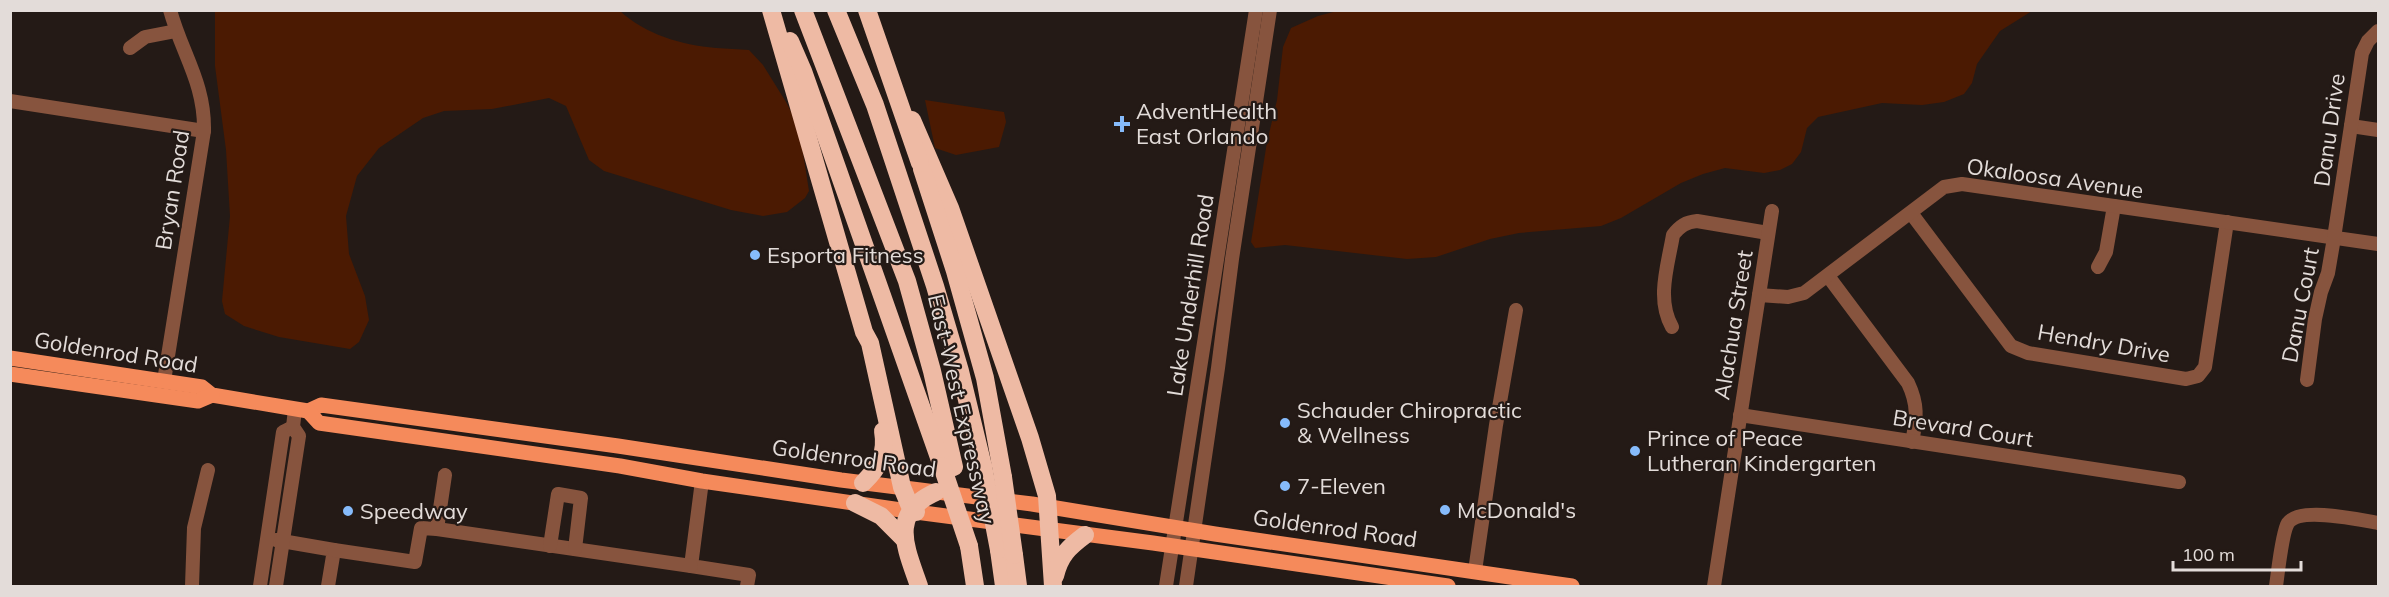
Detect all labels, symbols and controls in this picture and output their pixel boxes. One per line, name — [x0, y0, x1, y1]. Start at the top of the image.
street label: Danu Drive — [2307, 72, 2351, 188]
place label: AdventHealth East Orlando — [1136, 97, 1277, 150]
marker: AdventHealth East Orlando — [1113, 115, 1131, 133]
street label: Bryan Road — [149, 128, 195, 252]
street label: Okaloosa Avenue — [1965, 152, 2145, 204]
street label: Lake Underhill Road — [1160, 192, 1220, 398]
place label: Esporta Fitness — [767, 241, 924, 269]
street label: Danu Court — [2275, 245, 2325, 365]
marker: Esporta Fitness — [748, 248, 762, 262]
street label: Alachua Street — [1707, 248, 1759, 402]
street label: East-West Expressway — [922, 291, 1002, 527]
street label: Hendry Drive — [2036, 318, 2172, 368]
street label: Goldenrod Road — [32, 325, 200, 379]
place label: Schauder Chiropractic & Wellness — [1297, 396, 1522, 449]
street label: Brevard Court — [1891, 403, 2036, 453]
marker: Schauder Chiropractic & Wellness — [1278, 416, 1292, 430]
place label: Prince of Peace Lutheran Kindergarten — [1647, 424, 1876, 477]
street label: Goldenrod Road — [770, 433, 938, 483]
marker: Prince of Peace Lutheran Kindergarten — [1628, 444, 1642, 458]
place label: 7-Eleven — [1297, 472, 1386, 500]
marker: 7-Eleven — [1278, 479, 1292, 493]
place label: McDonald's — [1457, 496, 1576, 524]
place label: Speedway — [360, 497, 468, 525]
street label: Goldenrod Road — [1251, 503, 1419, 553]
marker: McDonald's — [1438, 503, 1452, 517]
marker: Speedway — [341, 504, 355, 518]
scale bar — [2173, 534, 2300, 572]
text: 100 m — [2182, 543, 2235, 566]

